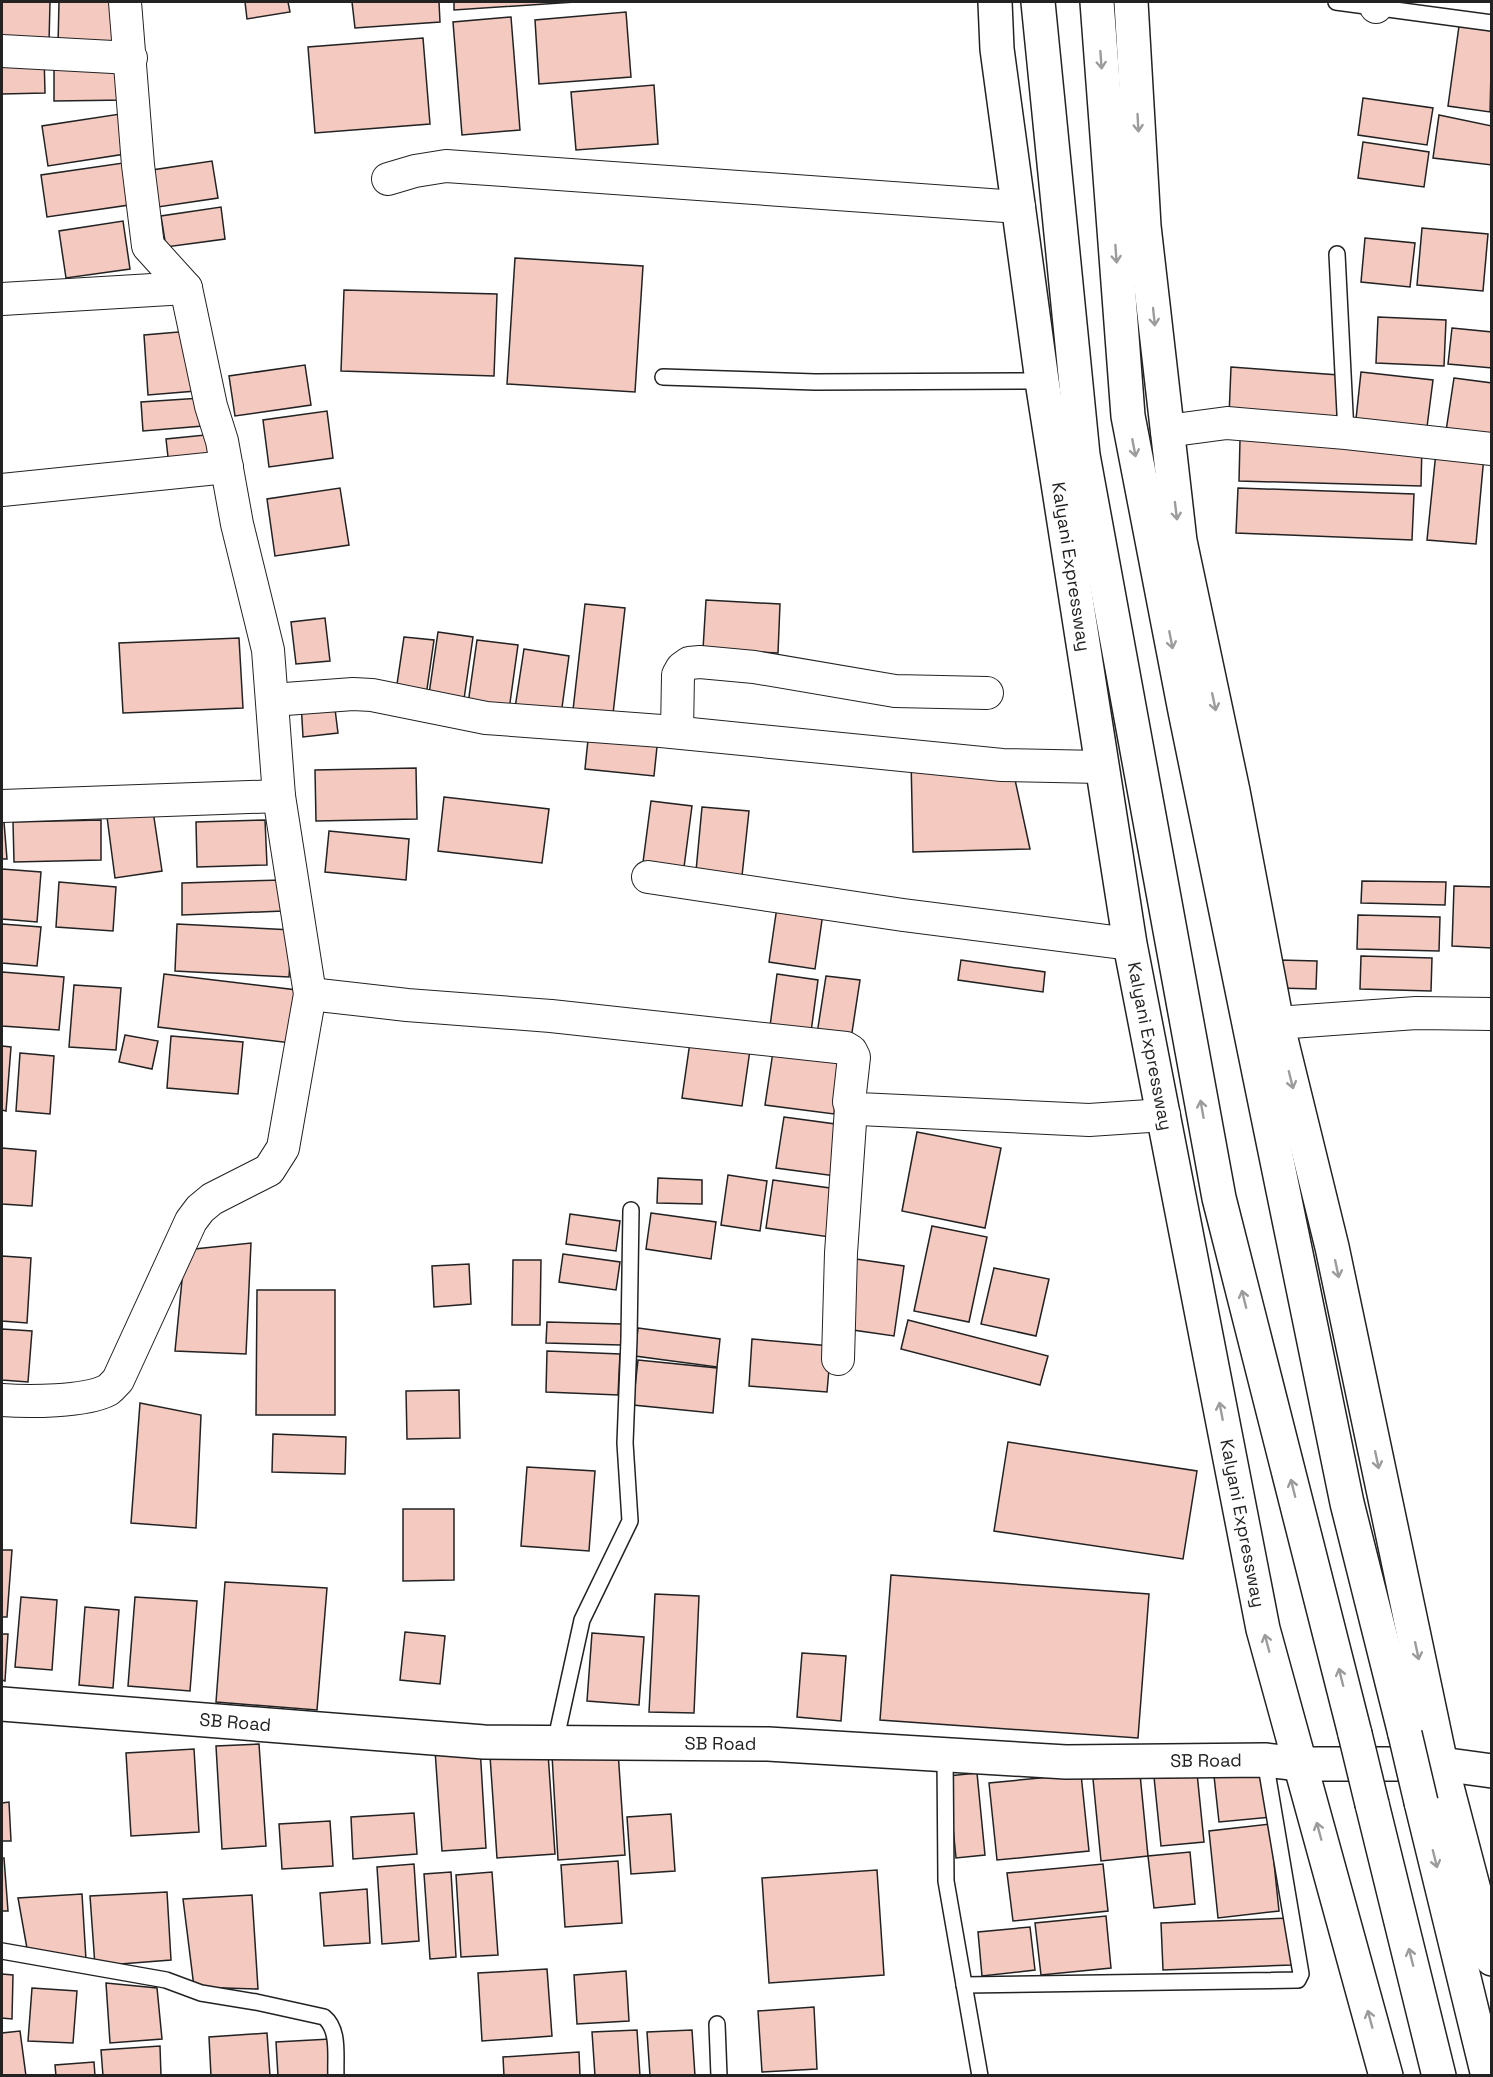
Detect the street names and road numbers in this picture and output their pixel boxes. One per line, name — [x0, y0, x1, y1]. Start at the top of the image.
street label: Kalyani Expressway — [1047, 480, 1096, 653]
street label: Kalyani Expressway — [1123, 960, 1178, 1132]
street label: Kalyani Expressway — [1215, 1437, 1271, 1609]
street label: SB Road — [199, 1708, 272, 1736]
street label: SB Road — [685, 1731, 756, 1755]
street label: SB Road — [1170, 1748, 1242, 1772]

